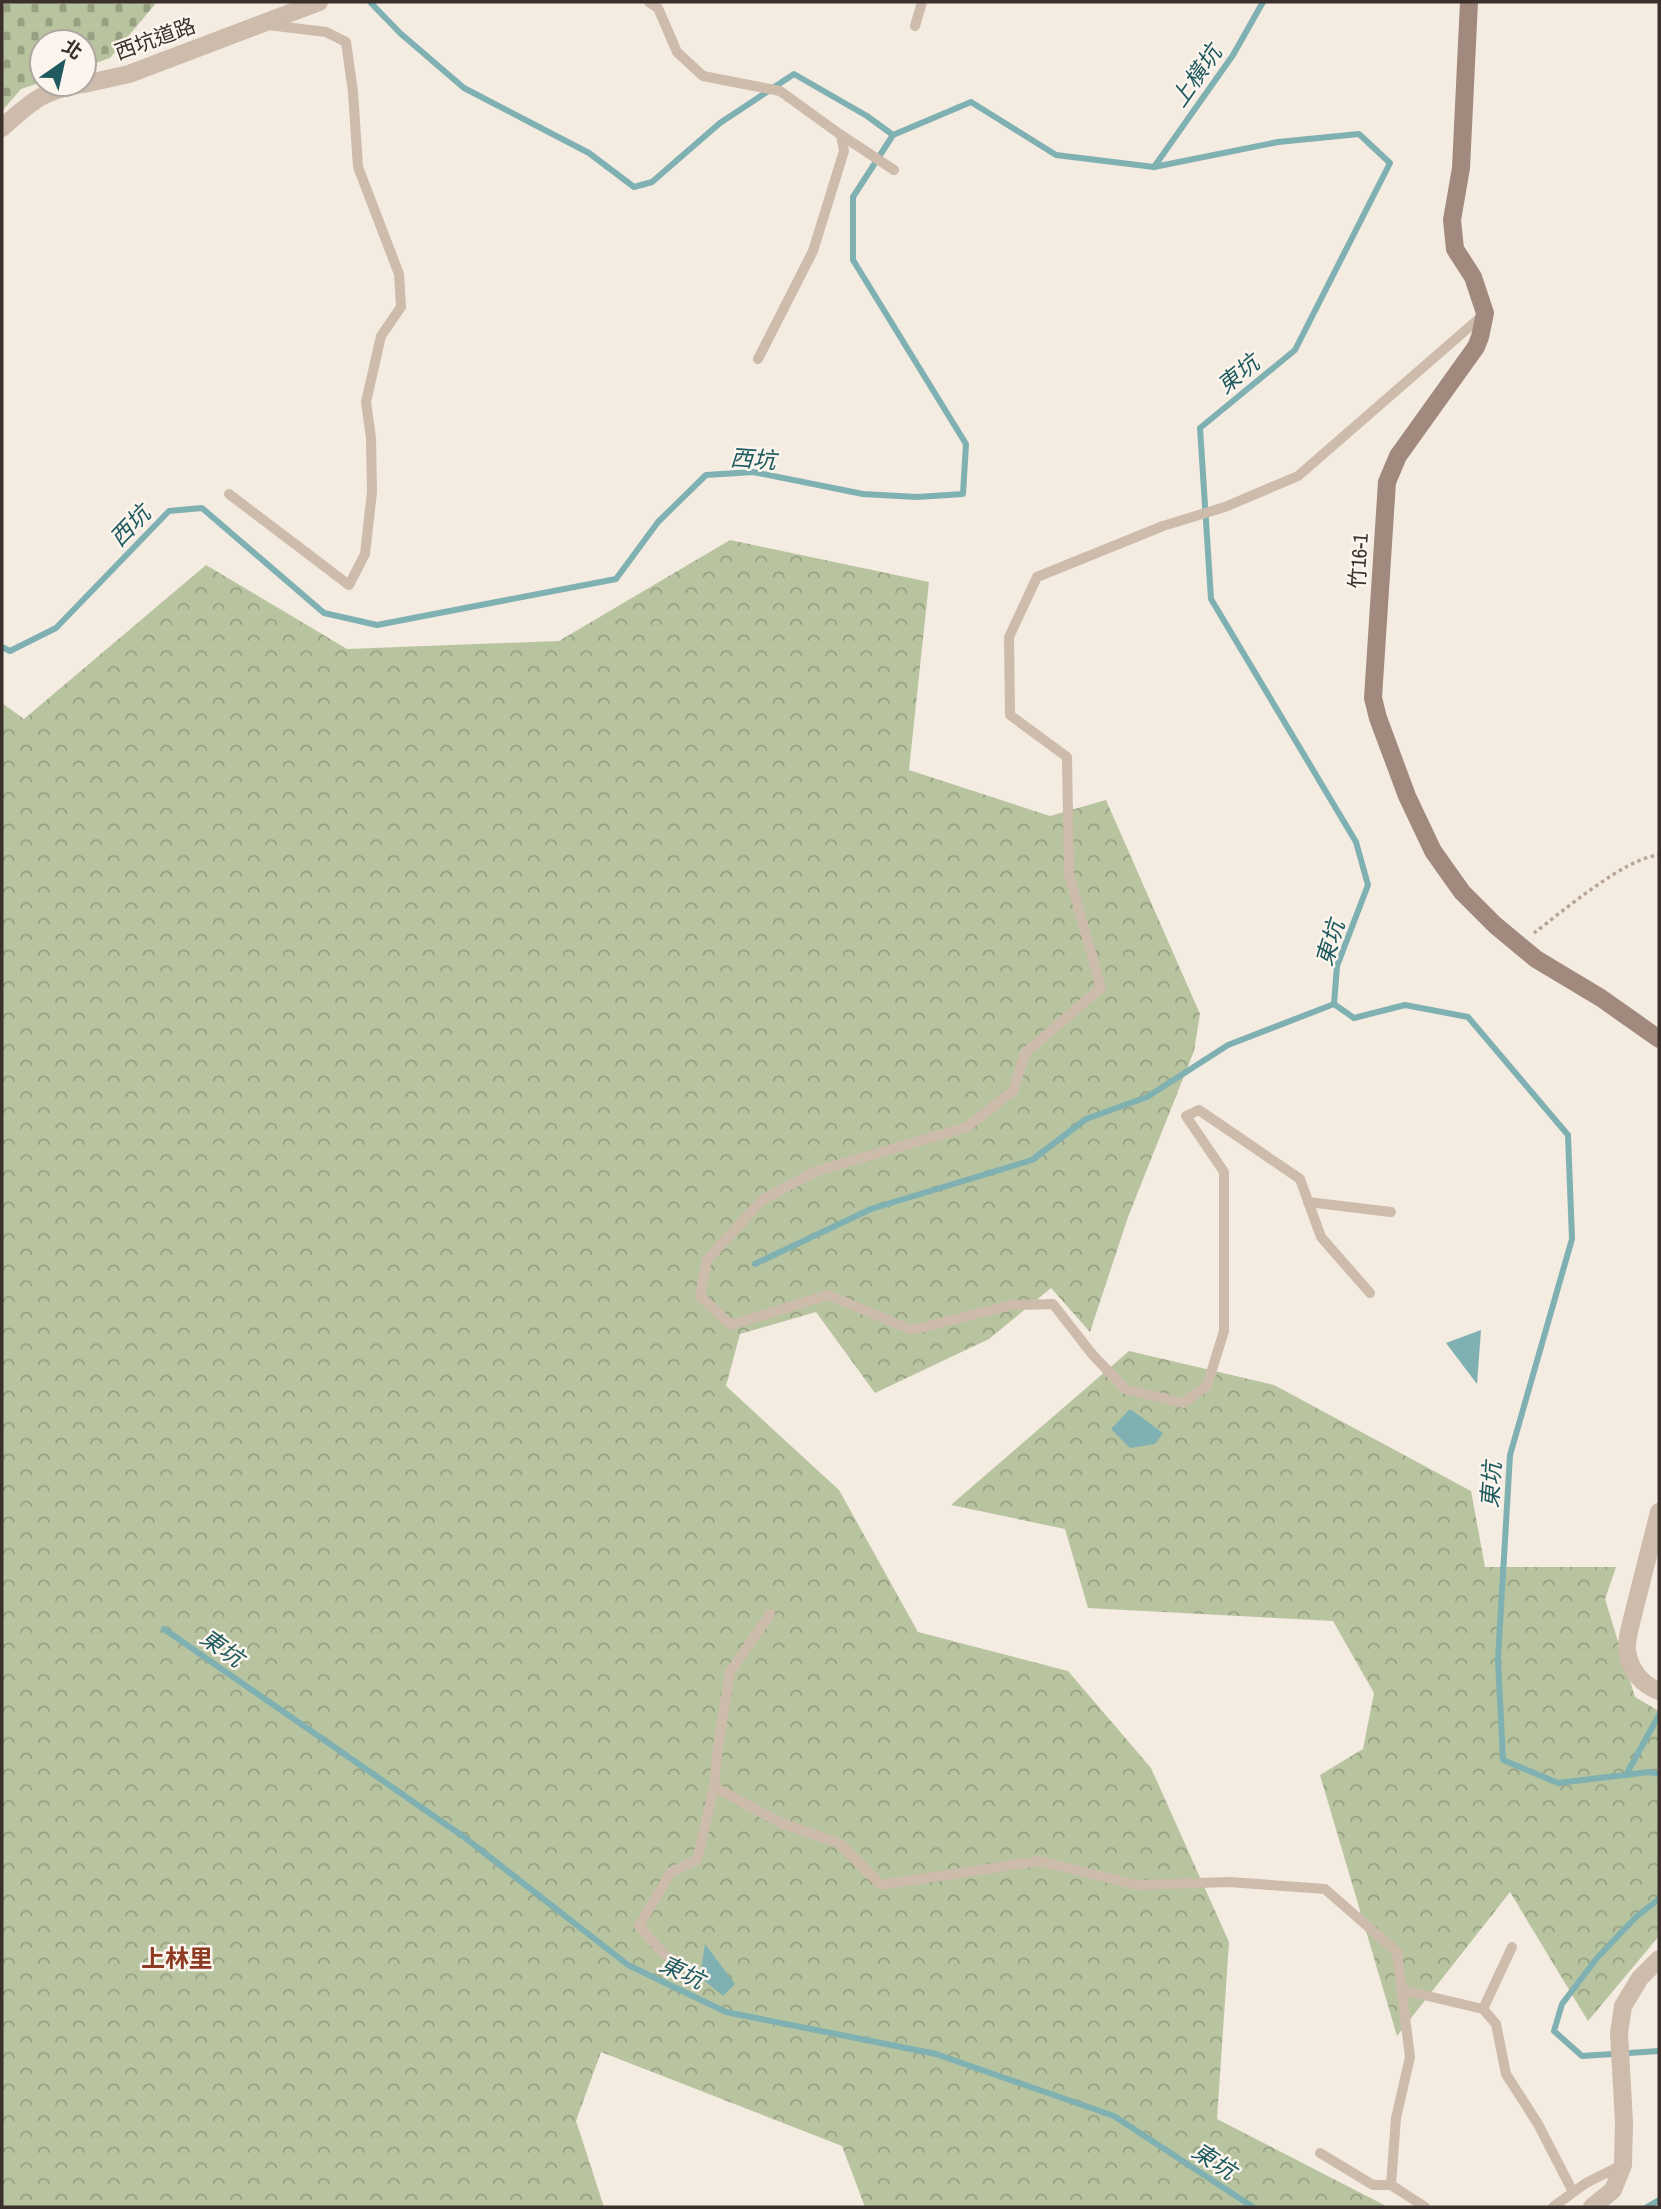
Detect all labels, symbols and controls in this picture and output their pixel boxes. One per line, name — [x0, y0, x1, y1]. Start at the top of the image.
street label: 西坑道路 — [110, 11, 199, 67]
north arrow — [28, 28, 98, 98]
text: 北 — [57, 33, 88, 65]
water label: 上橫坑 — [1163, 36, 1230, 113]
water label: 東坑 — [1210, 345, 1268, 400]
water label: 西坑 — [729, 441, 780, 476]
water label: 西坑 — [103, 496, 159, 553]
street label: 竹16-1 — [1342, 532, 1375, 590]
water label: 東坑 — [1308, 913, 1352, 969]
water label: 東坑 — [1473, 1458, 1508, 1509]
water label: 東坑 — [195, 1622, 252, 1675]
district label: 上林里 — [141, 1942, 213, 1974]
water label: 東坑 — [655, 1948, 712, 1997]
water label: 東坑 — [1187, 2135, 1245, 2188]

